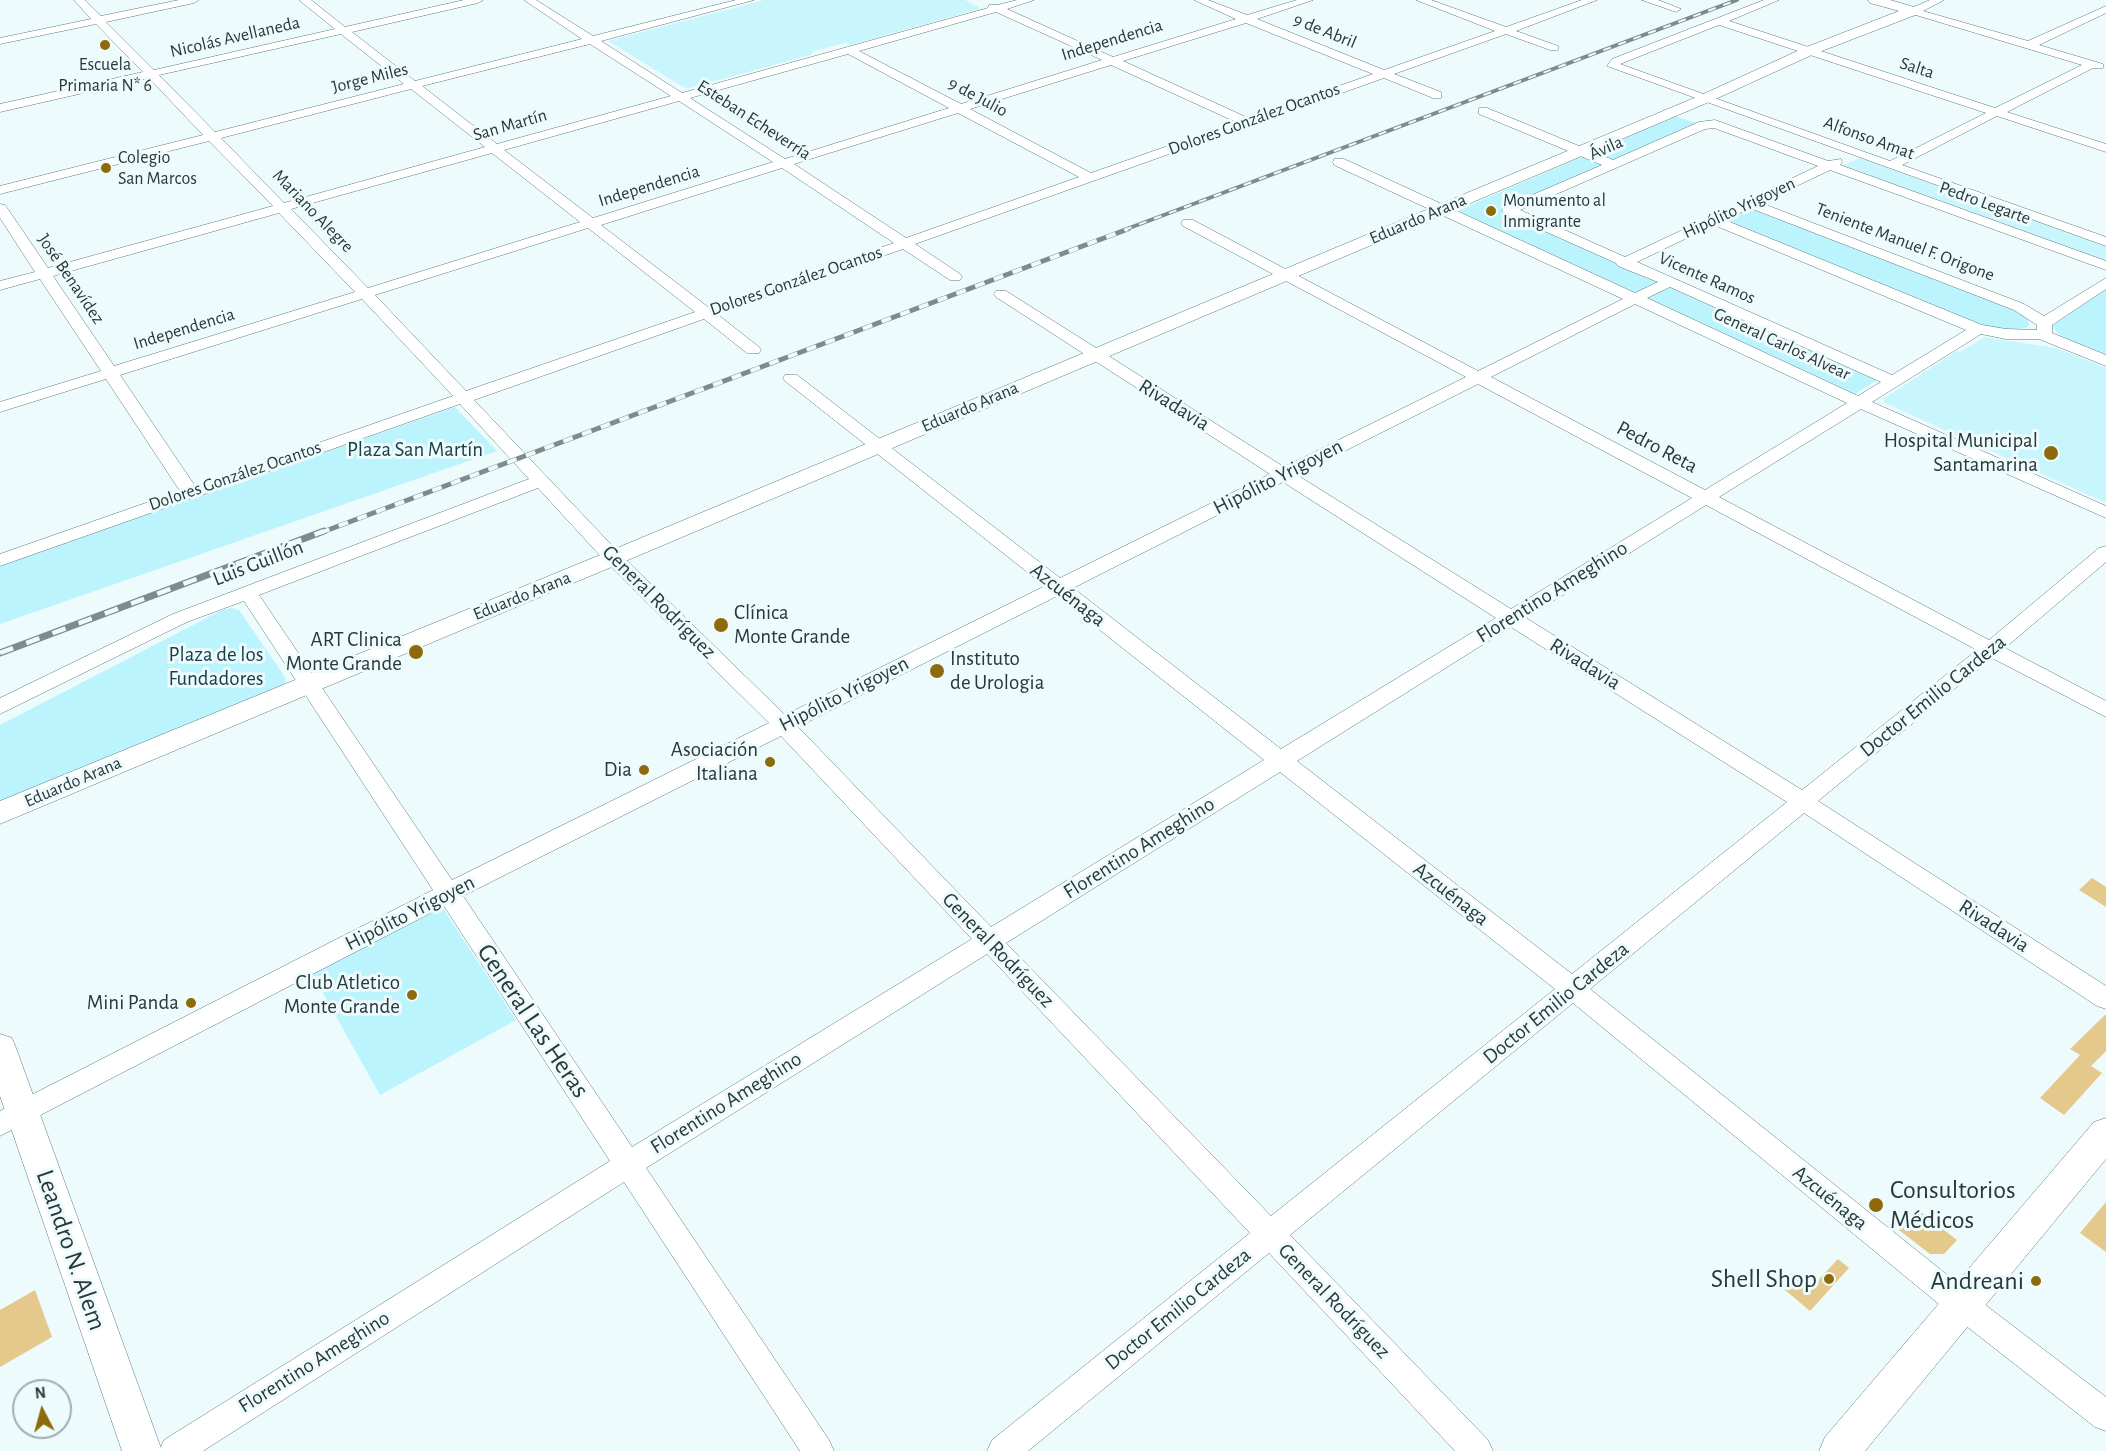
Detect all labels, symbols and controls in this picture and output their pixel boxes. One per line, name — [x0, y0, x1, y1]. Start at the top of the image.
street label: 9 de Abril — [1290, 9, 1360, 53]
street label: Nicolás Avellaneda — [168, 12, 302, 62]
street label: Independencia — [1059, 14, 1165, 66]
marker: Escuela Primaria N* 6 — [98, 38, 112, 52]
street label: Salta — [1897, 52, 1937, 84]
place label: Escuela Primaria N* 6 — [58, 54, 152, 97]
street label: Jorge Miles — [330, 58, 410, 98]
street label: 9 de Julio — [945, 72, 1011, 122]
street label: Esteban Echeverría — [693, 75, 815, 165]
street label: Dolores González Ocantos — [1165, 78, 1343, 160]
street label: San Martín — [471, 104, 549, 146]
street label: Alfonso Amat — [1821, 112, 1917, 164]
street label: Ávila — [1586, 131, 1626, 165]
place label: Colegio San Marcos — [118, 147, 197, 190]
street label: Independencia — [596, 160, 702, 212]
marker: Colegio San Marcos — [99, 161, 113, 175]
street label: Mariano Alegre — [268, 165, 358, 257]
street label: Hipólito Yrigoyen — [1679, 173, 1799, 243]
street label: Pedro Legarte — [1936, 177, 2034, 229]
street label: Eduardo Arana — [1366, 189, 1470, 249]
place label: Monumento al Inmigrante — [1503, 190, 1606, 232]
street label: Teniente Manuel F. Origone — [1812, 198, 1998, 286]
marker: Monumento al Inmigrante — [1484, 204, 1498, 218]
street label: José Benavídez — [33, 230, 109, 328]
street label: Dolores González Ocantos — [707, 241, 885, 321]
street label: Vicente Ramos — [1655, 247, 1759, 309]
street label: Independencia — [131, 303, 237, 355]
street label: General Carlos Alvear — [1710, 303, 1854, 385]
street label: Rivadavia — [1134, 373, 1214, 437]
street label: Eduardo Arana — [918, 377, 1022, 437]
street label: Pedro Reta — [1612, 415, 1702, 479]
place label: Hospital Municipal Santamarina — [1884, 428, 2038, 478]
street label: Hipólito Yrigoyen — [1209, 434, 1347, 520]
street label: Dolores González Ocantos — [146, 436, 324, 516]
park label: Plaza San Martín — [347, 437, 483, 463]
marker: Hospital Municipal Santamarina — [2042, 444, 2060, 462]
street label: Luis Guillón — [209, 534, 307, 592]
street label: Florentino Ameghino — [1472, 535, 1632, 649]
street label: General Rodríguez — [597, 540, 721, 664]
street label: Azcuénaga — [1025, 558, 1111, 632]
street label: Eduardo Arana — [470, 567, 574, 625]
place label: Clínica Monte Grande — [734, 600, 850, 650]
marker: Clínica Monte Grande — [712, 616, 730, 634]
place label: ART Clinica Monte Grande — [286, 627, 402, 677]
street label: Doctor Emilio Cardeza — [1855, 629, 2011, 763]
street label: Rivadavia — [1545, 632, 1625, 696]
park label: Plaza de los Fundadores — [168, 642, 264, 692]
marker: ART Clinica Monte Grande — [407, 643, 425, 661]
place label: Instituto de Urologia — [950, 646, 1044, 696]
street label: Hipólito Yrigoyen — [775, 651, 913, 737]
marker: Instituto de Urologia — [928, 662, 946, 680]
place label: Asociación Italiana — [671, 737, 758, 787]
street label: Eduardo Arana — [21, 752, 125, 812]
marker: Asociación Italiana — [763, 755, 777, 769]
place label: Dia — [604, 757, 632, 783]
marker: Dia — [637, 763, 651, 777]
street label: Florentino Ameghino — [1059, 791, 1219, 905]
street label: Azcuénaga — [1408, 857, 1494, 931]
street label: Hipólito Yrigoyen — [341, 870, 479, 956]
street label: General Rodríguez — [937, 887, 1059, 1013]
street label: Rivadavia — [1954, 894, 2034, 958]
street label: Doctor Emilio Cardeza — [1478, 936, 1634, 1070]
street label: General Las Heras — [470, 938, 596, 1104]
place label: Club Atletico Monte Grande — [284, 970, 400, 1020]
marker: Club Atletico Monte Grande — [405, 988, 419, 1002]
place label: Mini Panda — [87, 990, 179, 1016]
marker: Mini Panda — [184, 996, 198, 1010]
street label: Florentino Ameghino — [646, 1046, 806, 1160]
street label: Azcuénaga — [1787, 1160, 1873, 1236]
street label: Leandro N. Alem — [29, 1166, 113, 1334]
place label: Consultorios Médicos — [1890, 1174, 2016, 1236]
marker: Consultorios Médicos — [1867, 1196, 1885, 1214]
street label: General Rodríguez — [1273, 1238, 1395, 1364]
street label: Doctor Emilio Cardeza — [1100, 1242, 1256, 1376]
place label: Shell Shop — [1711, 1263, 1817, 1295]
place label: Andreani — [1931, 1265, 2024, 1297]
marker: Shell Shop — [1822, 1272, 1836, 1286]
marker: Andreani — [2029, 1274, 2043, 1288]
street label: Florentino Ameghino — [234, 1305, 394, 1419]
north arrow — [12, 1379, 72, 1439]
text: N — [34, 1385, 47, 1402]

